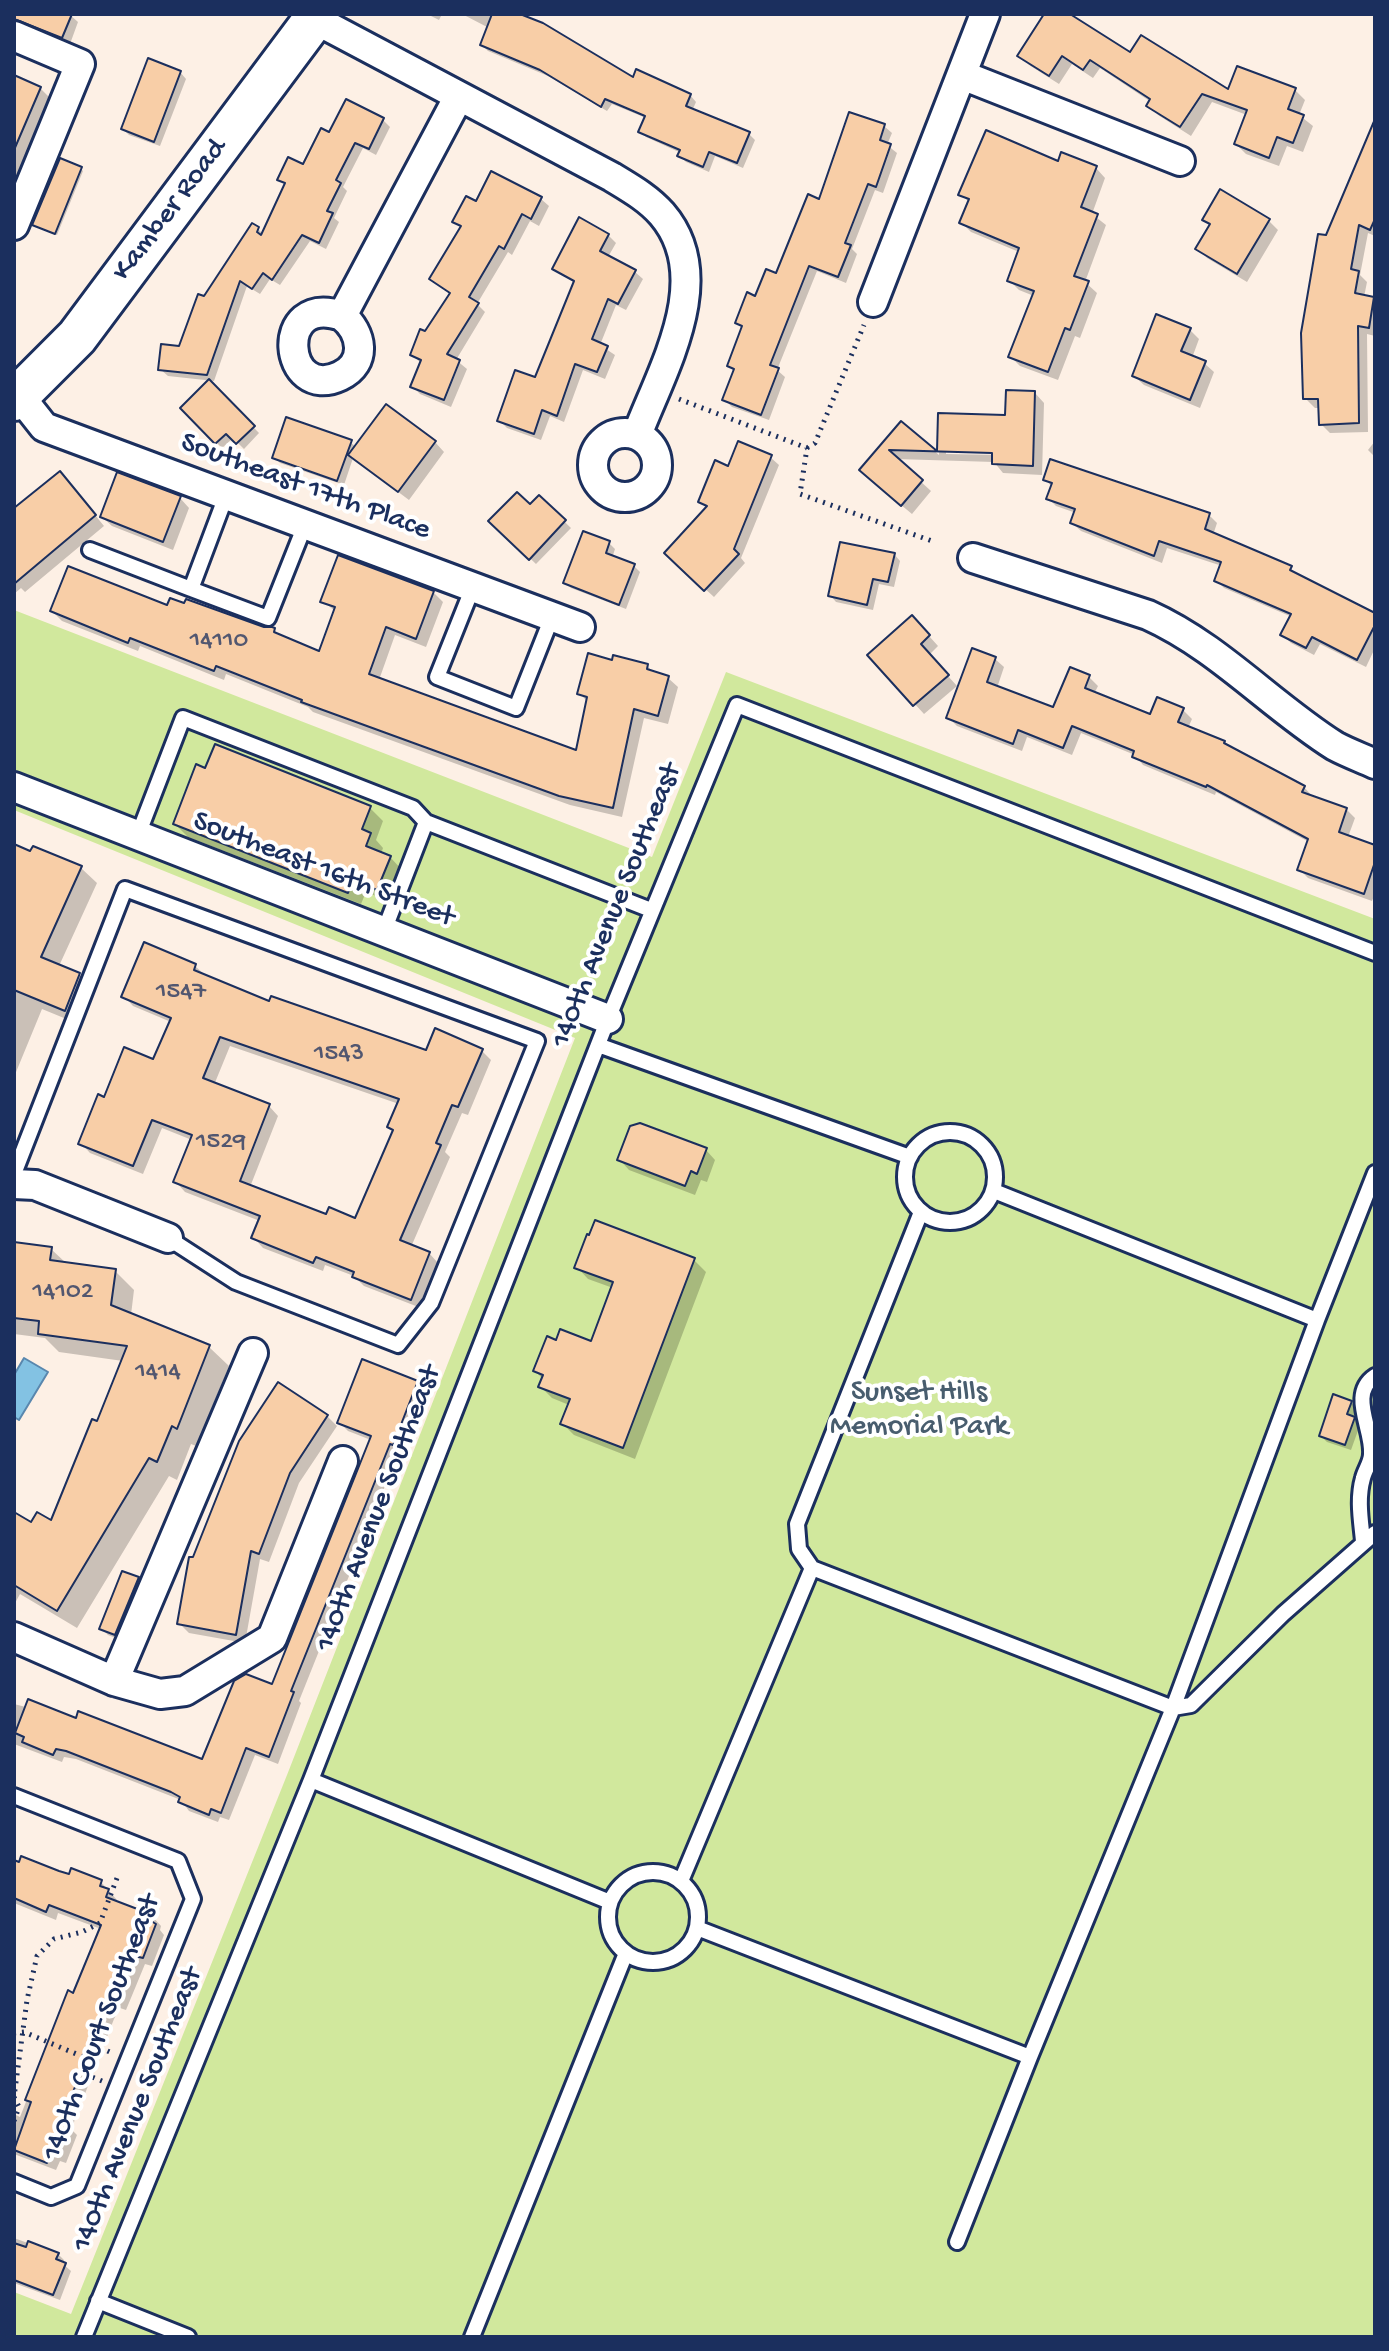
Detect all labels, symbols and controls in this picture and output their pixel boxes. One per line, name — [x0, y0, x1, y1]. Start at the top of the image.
street label: Kamber Road — [106, 133, 236, 289]
street label: Southeast 17th Place — [175, 426, 435, 550]
house number: 14110 — [190, 626, 248, 658]
street label: 140th Avenue Southeast — [544, 759, 692, 1053]
street label: Southeast 16th Street — [187, 805, 459, 937]
house number: 1547 — [156, 977, 206, 1009]
house number: 1543 — [314, 1039, 364, 1071]
house number: 1529 — [196, 1127, 246, 1159]
house number: 14102 — [33, 1277, 93, 1309]
house number: 1414 — [135, 1357, 181, 1389]
street label: 140th Avenue Southeast — [309, 1361, 451, 1657]
park label: Sunset Hills Memorial Park — [830, 1376, 1008, 1446]
street label: 140th Court Southeast — [36, 1890, 170, 2166]
street label: 140th Avenue Southeast — [65, 1963, 213, 2257]

